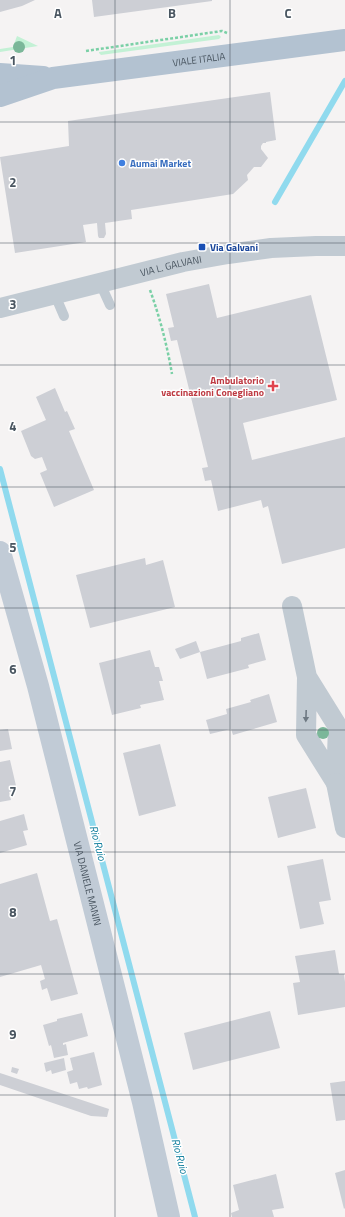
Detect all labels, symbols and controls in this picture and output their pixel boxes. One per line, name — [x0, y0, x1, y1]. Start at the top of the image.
text: A — [54, 3, 62, 23]
text: B — [168, 3, 176, 23]
text: C — [284, 3, 292, 23]
street label: VIALE ITALIA — [171, 48, 226, 70]
text: 1 — [9, 50, 17, 70]
place label: Aumai Market — [130, 156, 191, 171]
marker: Aumai Market — [117, 158, 127, 168]
text: 2 — [9, 172, 17, 192]
place label: Via Galvani — [210, 240, 258, 255]
marker: Via Galvani — [197, 242, 207, 252]
street label: VIA L. GALVANI — [138, 251, 203, 280]
text: 3 — [9, 294, 17, 314]
place label: Ambulatorio vaccinazioni Conegliano — [161, 373, 264, 400]
marker: Ambulatorio vaccinazioni Conegliano — [267, 380, 279, 392]
text: 4 — [9, 416, 17, 436]
text: 5 — [9, 537, 17, 557]
text: 6 — [9, 659, 17, 679]
one-way arrow — [303, 710, 309, 723]
text: 7 — [9, 781, 17, 801]
water label: Rio Ruio — [86, 824, 110, 863]
street label: VIA DANIELE MANIN — [70, 840, 106, 927]
text: 8 — [9, 902, 17, 922]
text: 9 — [9, 1024, 17, 1044]
water label: Rio Ruio — [168, 1137, 192, 1176]

